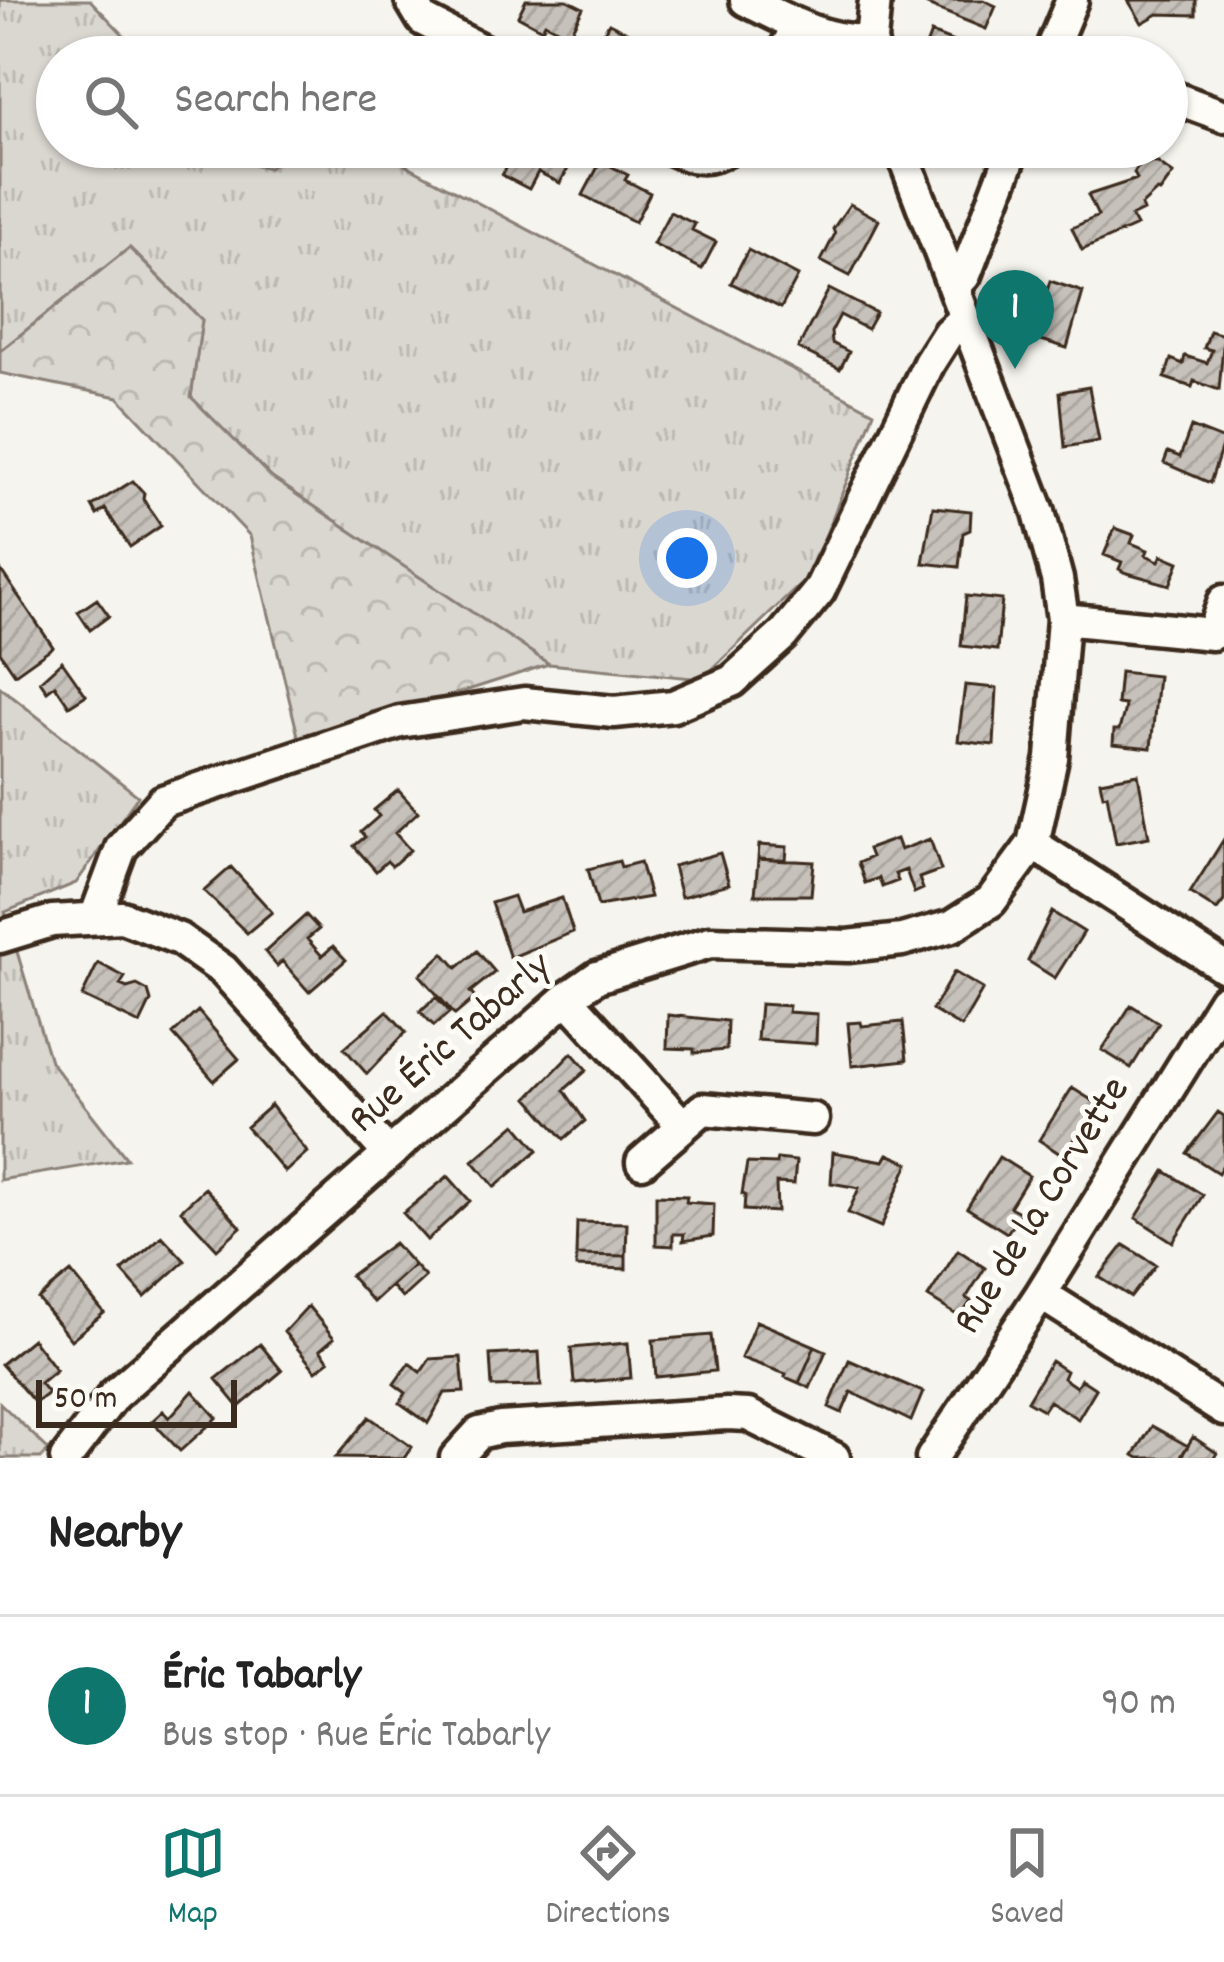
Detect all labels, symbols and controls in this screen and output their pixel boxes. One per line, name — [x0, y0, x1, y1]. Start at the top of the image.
search box — [36, 36, 1188, 168]
icon: search — [78, 69, 144, 135]
text: Search here — [174, 70, 377, 134]
pin: 1 — [976, 270, 1054, 369]
your location — [657, 528, 717, 588]
street label: Rue Éric Tabarly — [337, 939, 568, 1150]
street label: Rue de la Corvette — [941, 1066, 1147, 1348]
scale bar — [36, 1374, 237, 1427]
text: 50 m — [54, 1377, 118, 1424]
text: Nearby — [48, 1500, 181, 1572]
text: Éric Tabarly — [162, 1646, 361, 1710]
text: 1 — [83, 1678, 91, 1733]
text: 90 m — [1101, 1678, 1176, 1733]
text: Bus stop · Rue Éric Tabarly — [162, 1710, 550, 1765]
tab: Map — [160, 1820, 226, 1939]
tab: Directions — [546, 1820, 671, 1939]
tab: Saved — [990, 1820, 1064, 1939]

